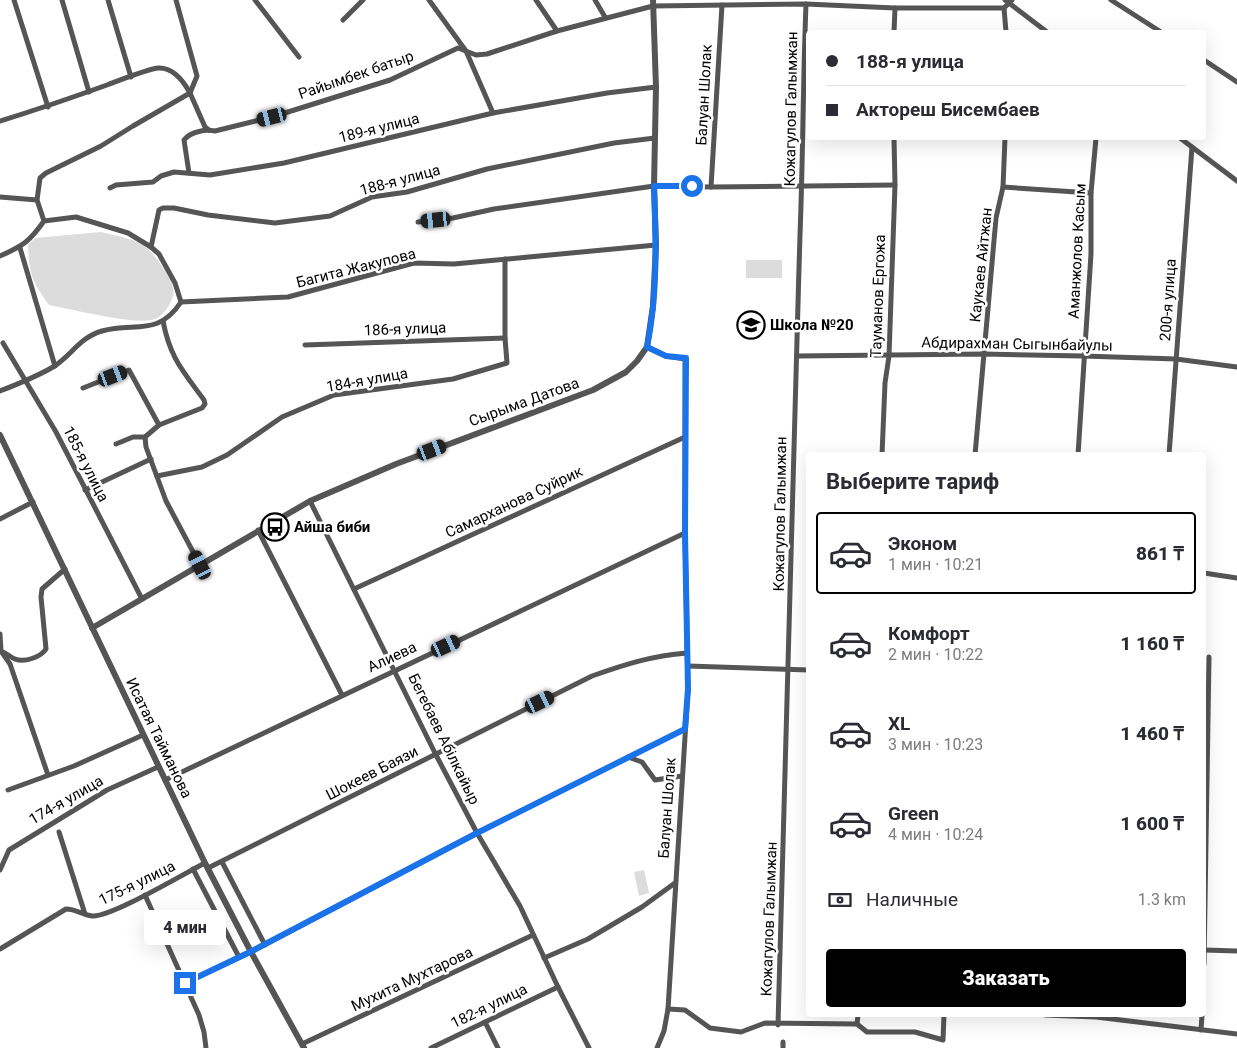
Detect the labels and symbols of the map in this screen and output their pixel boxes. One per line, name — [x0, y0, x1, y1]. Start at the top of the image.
street label: Кожагулов Галымжан — [781, 31, 801, 187]
street label: Балуан Шолак — [692, 44, 716, 146]
street label: Райымбек батыр — [296, 47, 416, 103]
car — [255, 106, 288, 128]
street label: 189-я улица — [337, 109, 421, 147]
street label: 188-я улица — [358, 161, 442, 199]
route start — [681, 175, 703, 197]
street label: Аманжолов Касым — [1064, 183, 1090, 319]
street label: Каукаев Айтжан — [966, 207, 996, 323]
car — [420, 211, 451, 229]
street label: Тауманов Ергожа — [867, 234, 889, 358]
street label: Багита Жакупова — [294, 244, 418, 292]
street label: 200-я улица — [1156, 258, 1180, 342]
school or university icon: Школа №20 — [736, 310, 766, 340]
place label: Школа №20 — [770, 316, 854, 334]
street label: 186-я улица — [363, 319, 447, 339]
street label: Абдирахман Сыгынбайулы — [921, 333, 1113, 355]
car — [96, 364, 129, 388]
street label: 184-я улица — [325, 364, 409, 396]
street label: Сырыма Датова — [466, 374, 582, 430]
street label: 185-я улица — [59, 423, 113, 505]
street label: Кожагулов Галымжан — [770, 436, 790, 592]
car — [415, 438, 448, 462]
street label: Самарханова Суйрик — [442, 462, 586, 542]
bus stop icon: Айша биби — [260, 512, 290, 542]
place label: Айша биби — [294, 518, 370, 536]
car — [186, 548, 213, 582]
car — [429, 633, 462, 659]
street label: Алиева — [365, 638, 419, 676]
street label: Бегебаев Абілкайыр — [404, 671, 484, 807]
street label: Исатая Тайманова — [122, 675, 196, 801]
car — [523, 689, 556, 715]
street label: Шокеев Баязи — [323, 742, 421, 804]
street label: Балуан Шолак — [654, 757, 680, 859]
street label: 174-я улица — [26, 772, 106, 828]
street label: Кожагулов Галымжан — [757, 841, 781, 997]
street label: 175-я улица — [96, 857, 178, 909]
callout: 4 мин — [144, 910, 226, 946]
street label: Мухита Мухтарова — [348, 943, 476, 1015]
route end — [174, 972, 196, 994]
street label: 182-я улица — [448, 980, 530, 1032]

